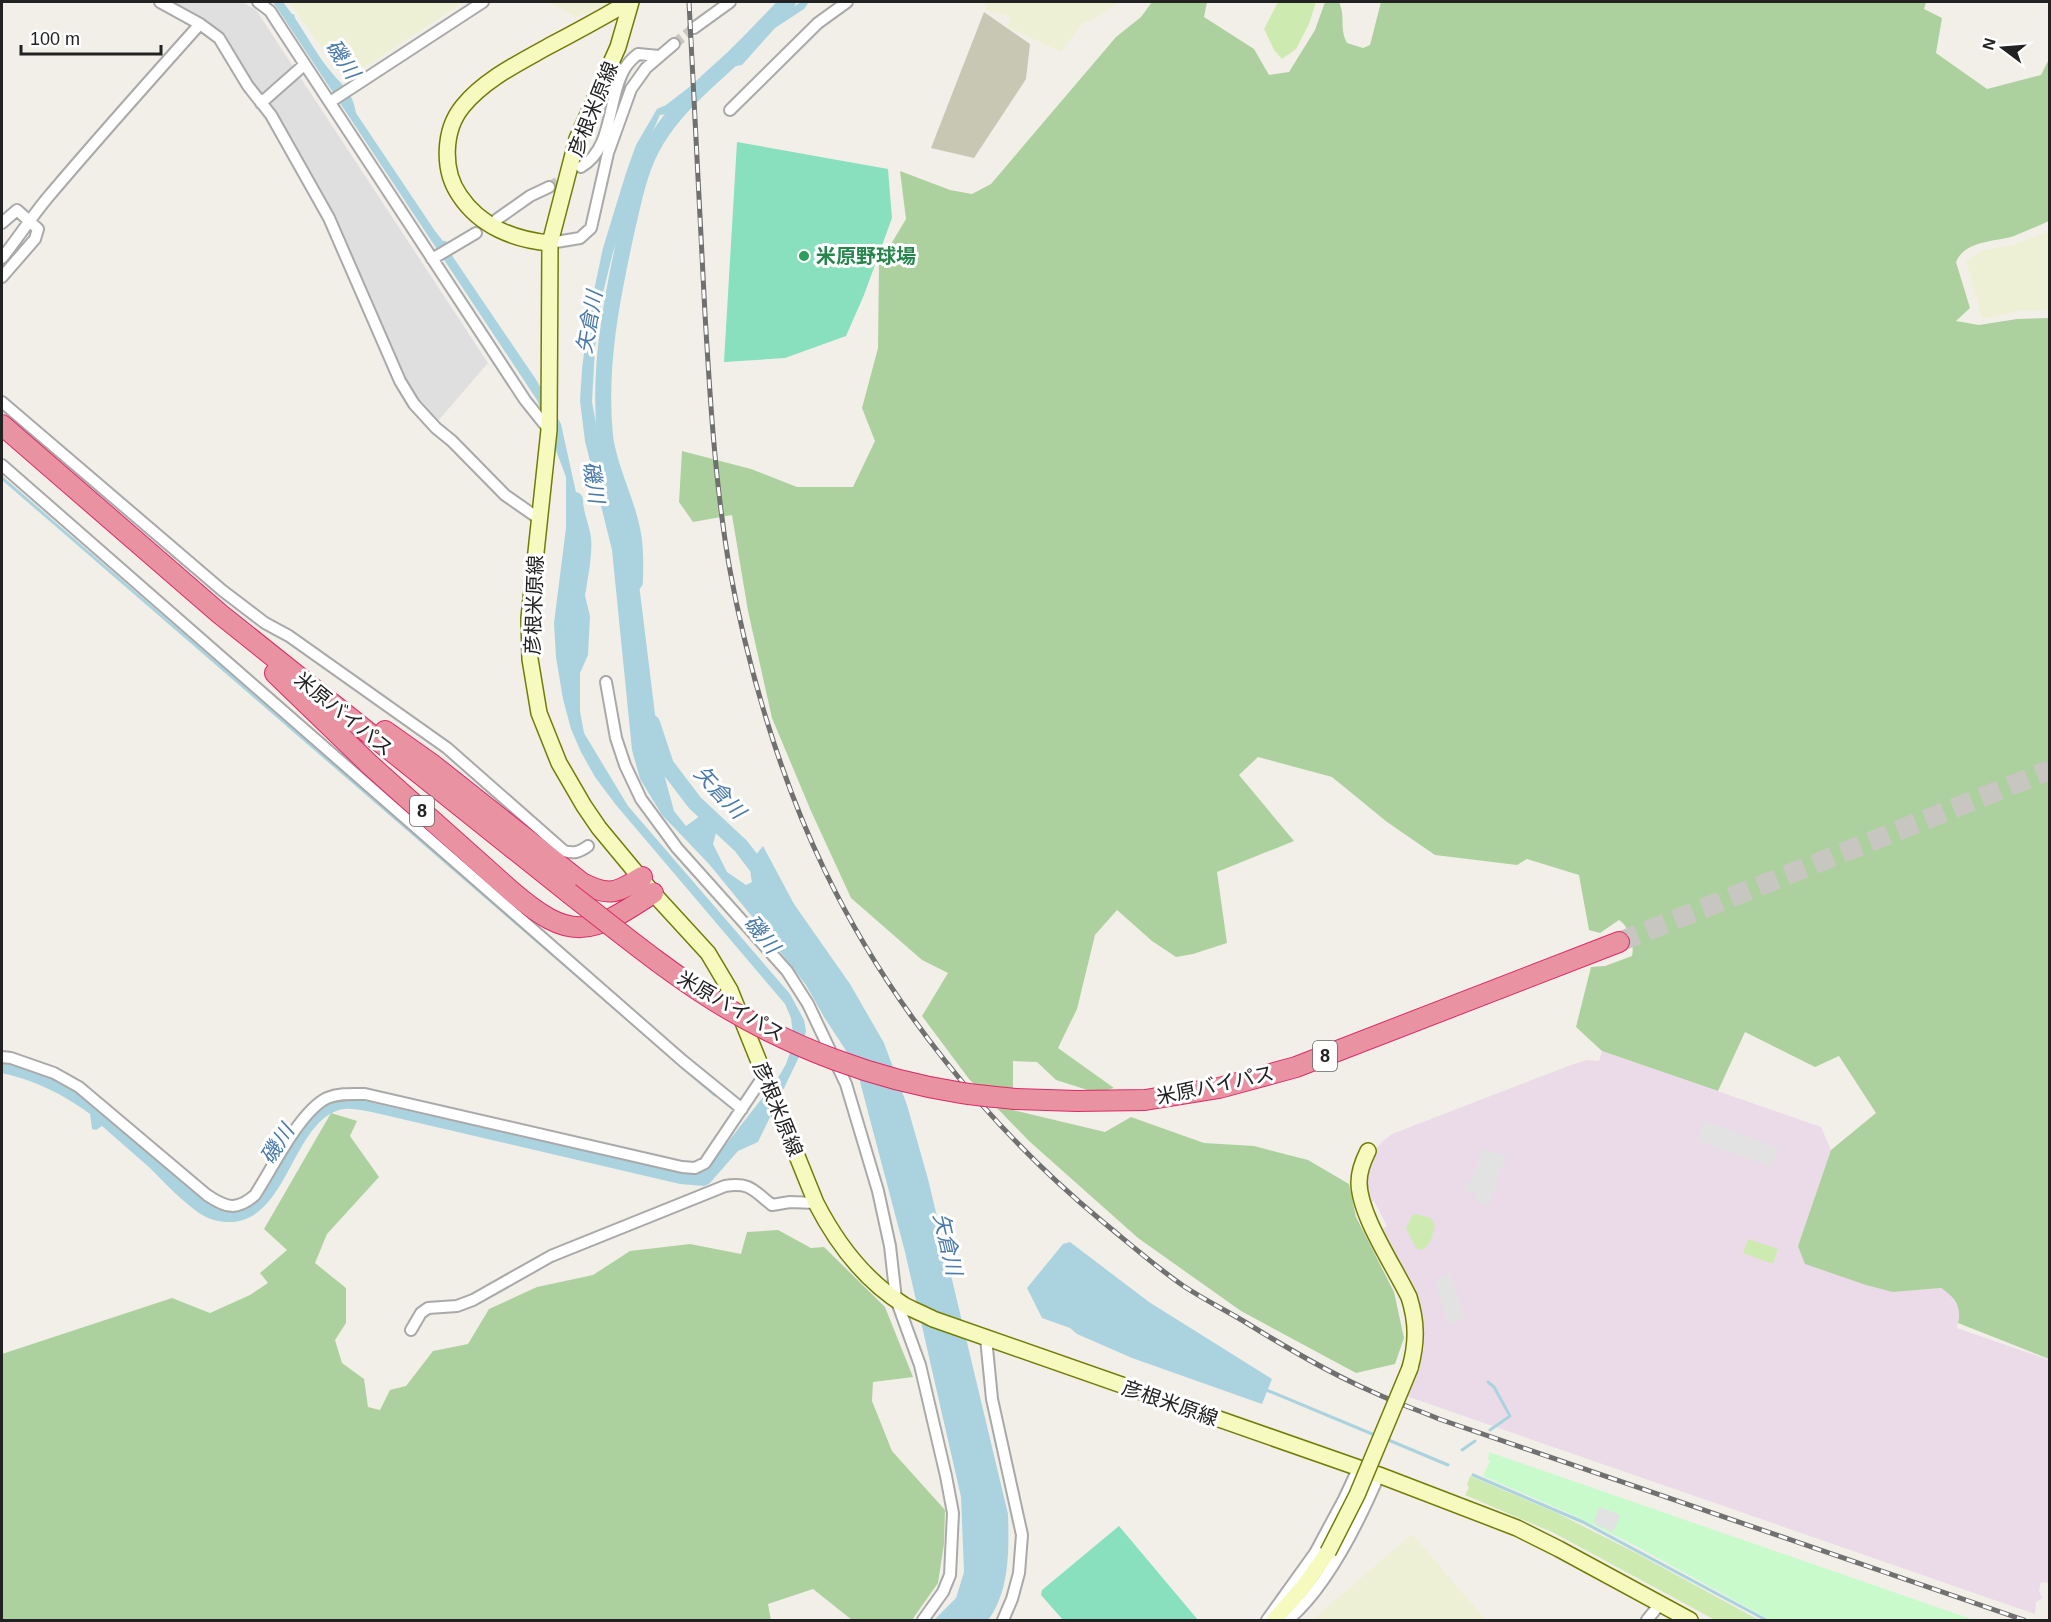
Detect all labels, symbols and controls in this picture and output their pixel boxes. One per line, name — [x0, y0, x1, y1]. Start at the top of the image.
scale bar — [21, 18, 160, 56]
north arrow — [1973, 18, 2033, 78]
text: 100 m — [30, 29, 80, 49]
water label: 磯川 — [322, 35, 365, 84]
text: N — [1979, 36, 1999, 52]
street label: 彦根米原線 — [564, 59, 622, 159]
place label: 米原野球場 — [816, 245, 916, 267]
marker: 米原野球場 — [797, 249, 811, 263]
water label: 矢倉川 — [572, 287, 606, 355]
water label: 磯川 — [579, 459, 609, 507]
street label: 彦根米原線 — [521, 555, 547, 655]
street label: 米原バイパス — [291, 668, 397, 760]
water label: 矢倉川 — [690, 761, 751, 824]
road number: 8 — [410, 796, 434, 826]
water label: 磯川 — [740, 910, 785, 959]
street label: 米原バイパス — [674, 967, 788, 1045]
road number: 8 — [1313, 1041, 1337, 1071]
street label: 彦根米原線 — [749, 1059, 807, 1159]
street label: 米原バイパス — [1154, 1062, 1276, 1108]
water label: 磯川 — [256, 1118, 299, 1168]
water label: 矢倉川 — [930, 1211, 967, 1279]
street label: 彦根米原線 — [1119, 1376, 1221, 1430]

